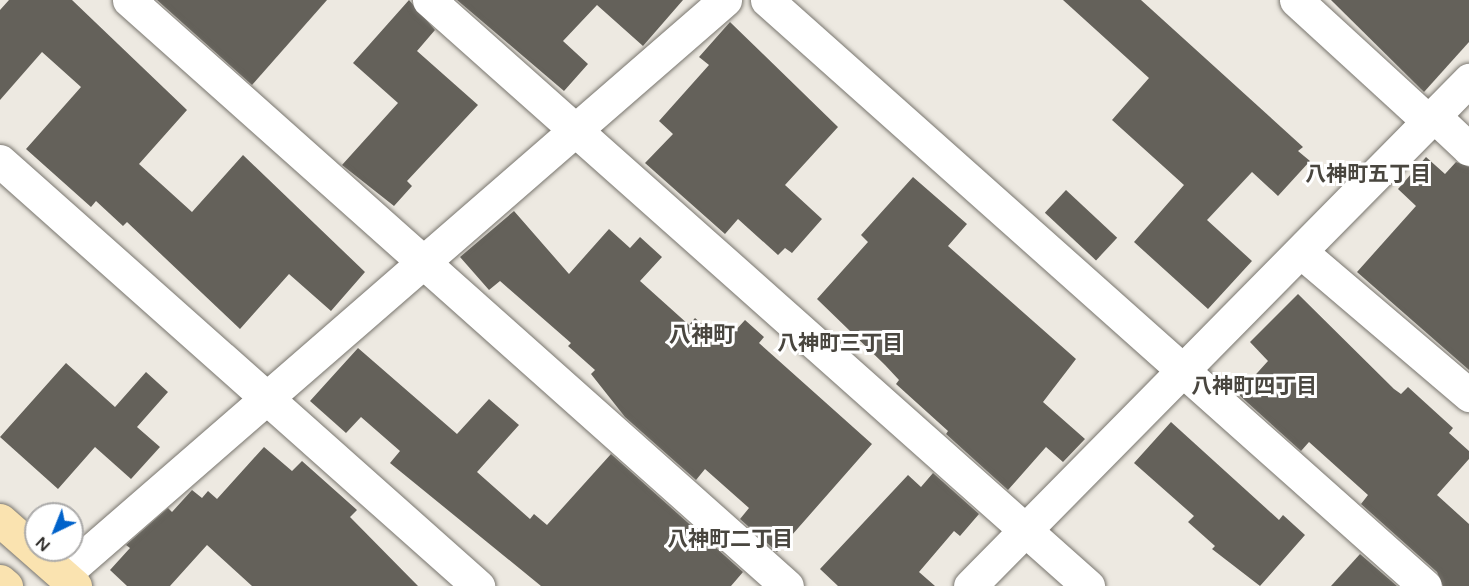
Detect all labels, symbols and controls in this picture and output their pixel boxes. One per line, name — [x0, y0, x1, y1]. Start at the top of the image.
district label: 八神町五丁目 — [1305, 162, 1431, 188]
district label: 八神町 — [669, 323, 735, 349]
district label: 八神町三丁目 — [777, 331, 903, 357]
district label: 八神町四丁目 — [1191, 374, 1317, 400]
north arrow — [24, 502, 84, 562]
district label: 八神町二丁目 — [667, 527, 793, 553]
text: N — [32, 532, 55, 555]

